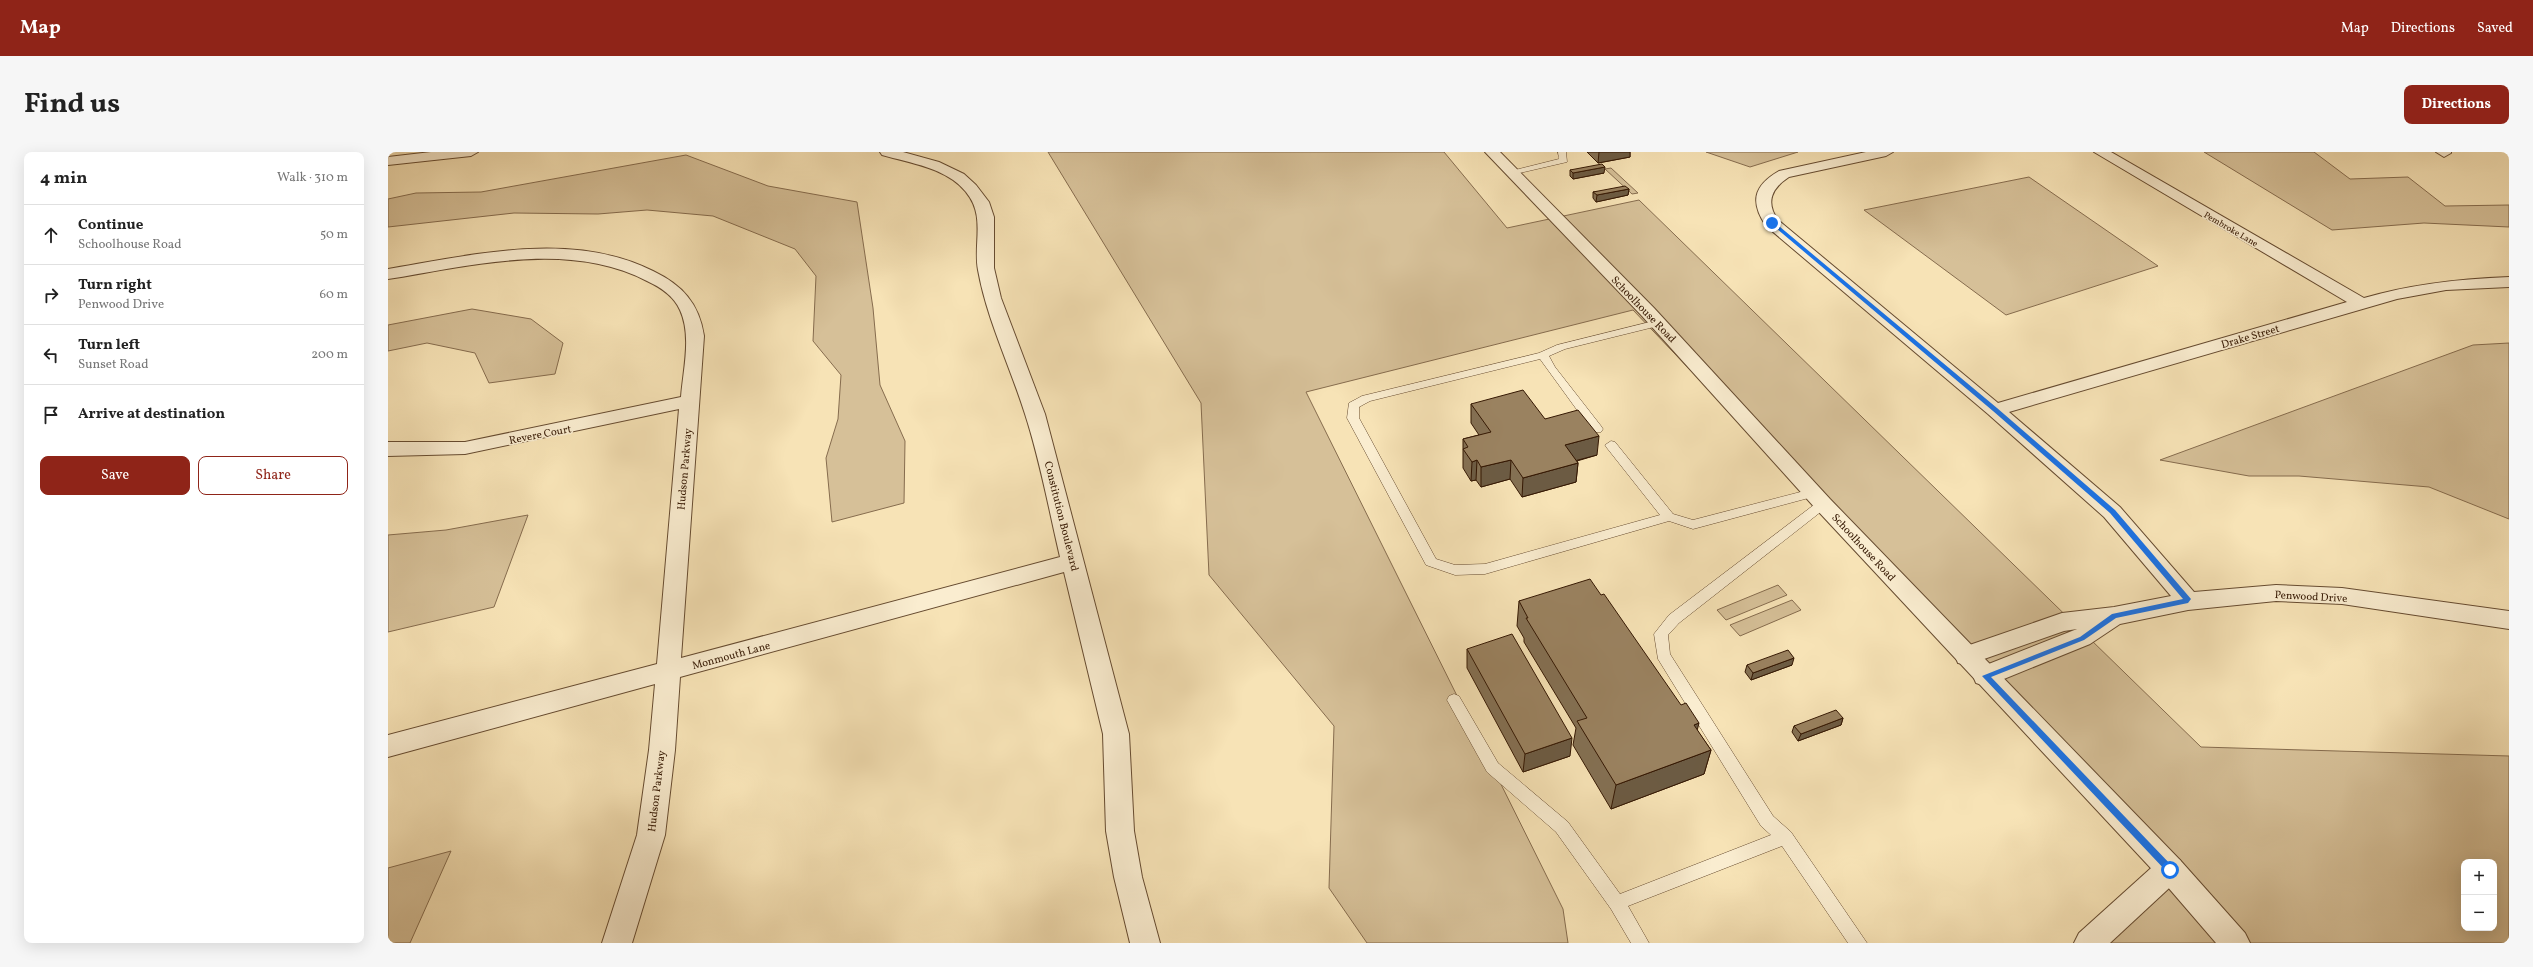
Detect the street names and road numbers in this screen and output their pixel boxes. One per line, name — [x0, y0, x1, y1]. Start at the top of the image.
street label: Pembroke Lane — [2201, 209, 2260, 250]
street label: Schoolhouse Road — [1607, 273, 1679, 347]
street label: Drake Street — [2219, 322, 2282, 353]
street label: Revere Court — [508, 422, 573, 449]
street label: Hudson Parkway — [674, 428, 697, 511]
street label: Constitution Boulevard — [1040, 460, 1081, 573]
street label: Schoolhouse Road — [1828, 511, 1898, 585]
street label: Penwood Drive — [2274, 588, 2348, 607]
street label: Monmouth Lane — [691, 639, 772, 674]
street label: Hudson Parkway — [645, 749, 670, 833]

